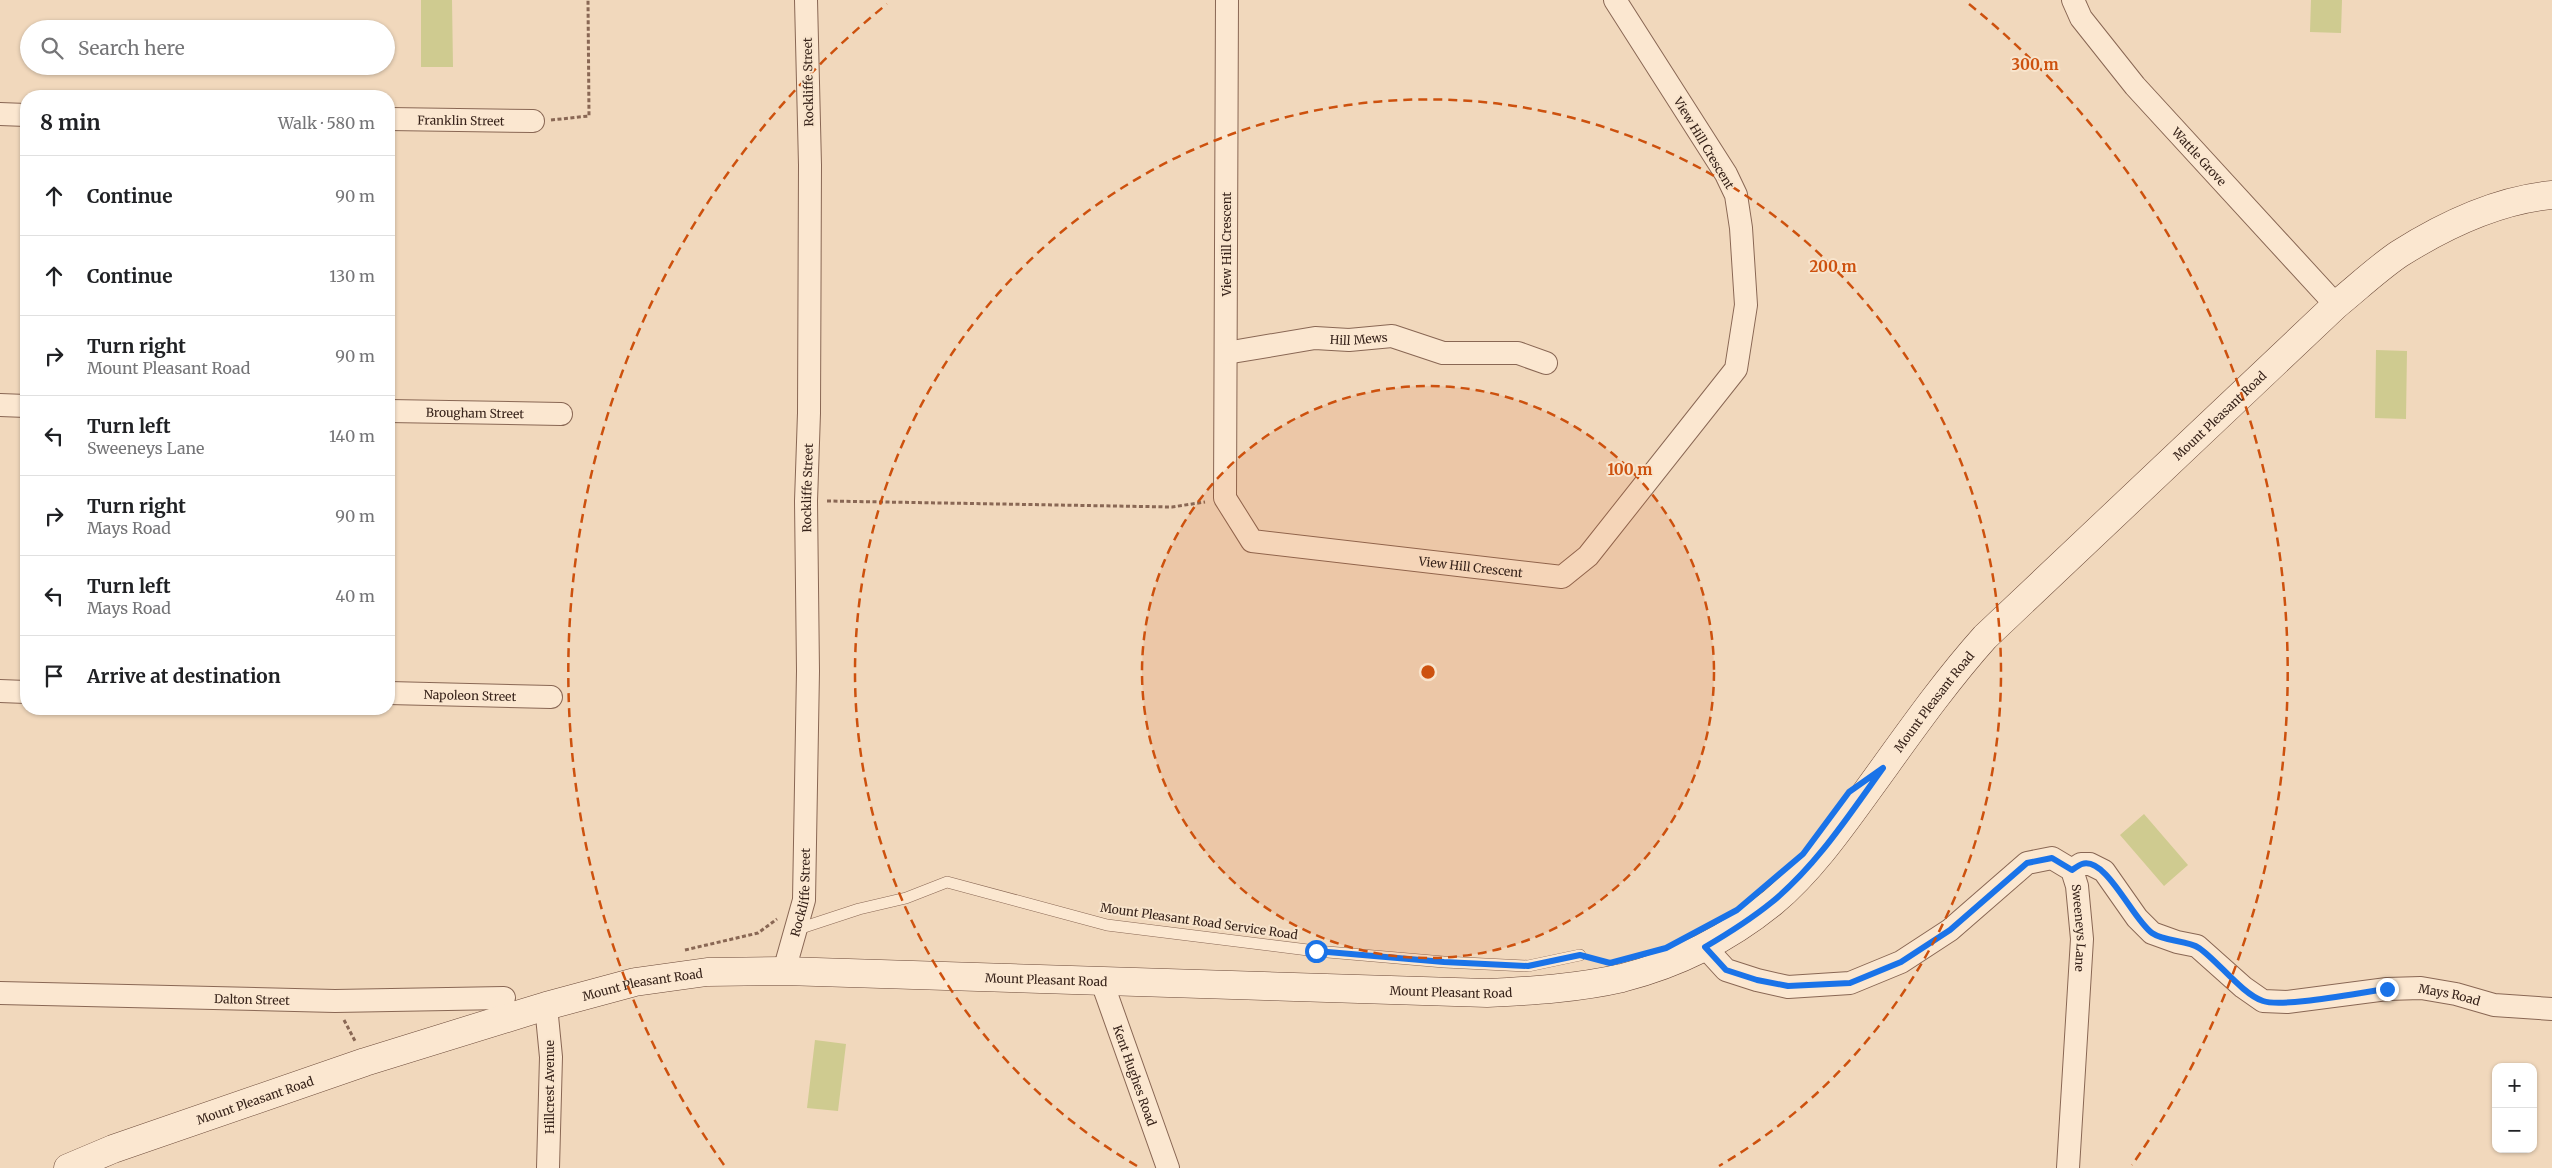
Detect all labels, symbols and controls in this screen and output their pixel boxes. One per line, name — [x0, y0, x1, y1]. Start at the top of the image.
search box — [20, 20, 395, 75]
icon: search — [38, 34, 66, 62]
text: Search here — [78, 36, 185, 60]
street label: Rockliffe Street — [800, 37, 816, 127]
text: 300 m — [2011, 55, 2059, 74]
street label: View Hill Crescent — [1670, 93, 1738, 192]
text: 8 min — [40, 109, 101, 136]
street label: Franklin Street — [417, 112, 505, 128]
text: Walk · 580 m — [278, 113, 375, 133]
street label: Wattle Grove — [2168, 123, 2230, 189]
icon: ahead — [40, 182, 68, 210]
text: Continue — [87, 184, 173, 208]
text: 90 m — [335, 186, 375, 206]
street label: View Hill Crescent — [1219, 191, 1234, 297]
text: 200 m — [1809, 257, 1857, 276]
icon: ahead — [40, 262, 68, 290]
text: Continue — [87, 264, 173, 288]
text: 130 m — [329, 266, 375, 286]
street label: Hill Mews — [1329, 329, 1388, 348]
text: Turn right — [87, 334, 186, 358]
icon: right — [40, 342, 68, 370]
text: 90 m — [335, 346, 375, 366]
text: Mount Pleasant Road — [87, 358, 250, 378]
street label: Mount Pleasant Road — [2170, 368, 2269, 463]
street label: Brougham Street — [426, 404, 524, 421]
text: Turn left — [87, 414, 171, 438]
icon: left — [40, 422, 68, 450]
text: 140 m — [329, 426, 375, 446]
text: Sweeneys Lane — [87, 438, 204, 458]
street label: Rockliffe Street — [798, 443, 815, 533]
text: 100 m — [1608, 460, 1652, 479]
text: Turn right — [87, 494, 186, 518]
icon: right — [40, 502, 68, 530]
text: 90 m — [335, 506, 375, 526]
text: Mays Road — [87, 518, 171, 538]
street label: View Hill Crescent — [1417, 553, 1524, 580]
text: Turn left — [87, 574, 171, 598]
icon: left — [40, 582, 68, 610]
text: 40 m — [335, 586, 375, 606]
text: Mays Road — [87, 598, 171, 618]
street label: Mount Pleasant Road — [1890, 648, 1977, 755]
icon: arrive — [40, 662, 68, 690]
centre of rings — [1419, 663, 1437, 681]
text: Arrive at destination — [87, 664, 281, 688]
street label: Napoleon Street — [424, 686, 517, 704]
street label: Rockliffe Street — [787, 848, 812, 938]
street label: Sweeneys Lane — [2069, 883, 2090, 972]
street label: Mount Pleasant Road Service Road — [1099, 900, 1299, 942]
route start — [1305, 940, 1328, 963]
street label: Mount Pleasant Road — [581, 965, 704, 1003]
street label: Mount Pleasant Road — [985, 970, 1108, 989]
route end — [2376, 978, 2399, 1001]
street label: Mays Road — [2417, 980, 2482, 1008]
street label: Mount Pleasant Road — [1389, 982, 1513, 1001]
street label: Dalton Street — [214, 991, 290, 1007]
street label: Kent Hughes Road — [1110, 1023, 1160, 1128]
street label: Hillcrest Avenue — [542, 1040, 557, 1134]
map controls — [2492, 1063, 2537, 1153]
button: + — [2492, 1063, 2537, 1108]
street label: Mount Pleasant Road — [195, 1073, 315, 1127]
button: − — [2492, 1108, 2537, 1153]

